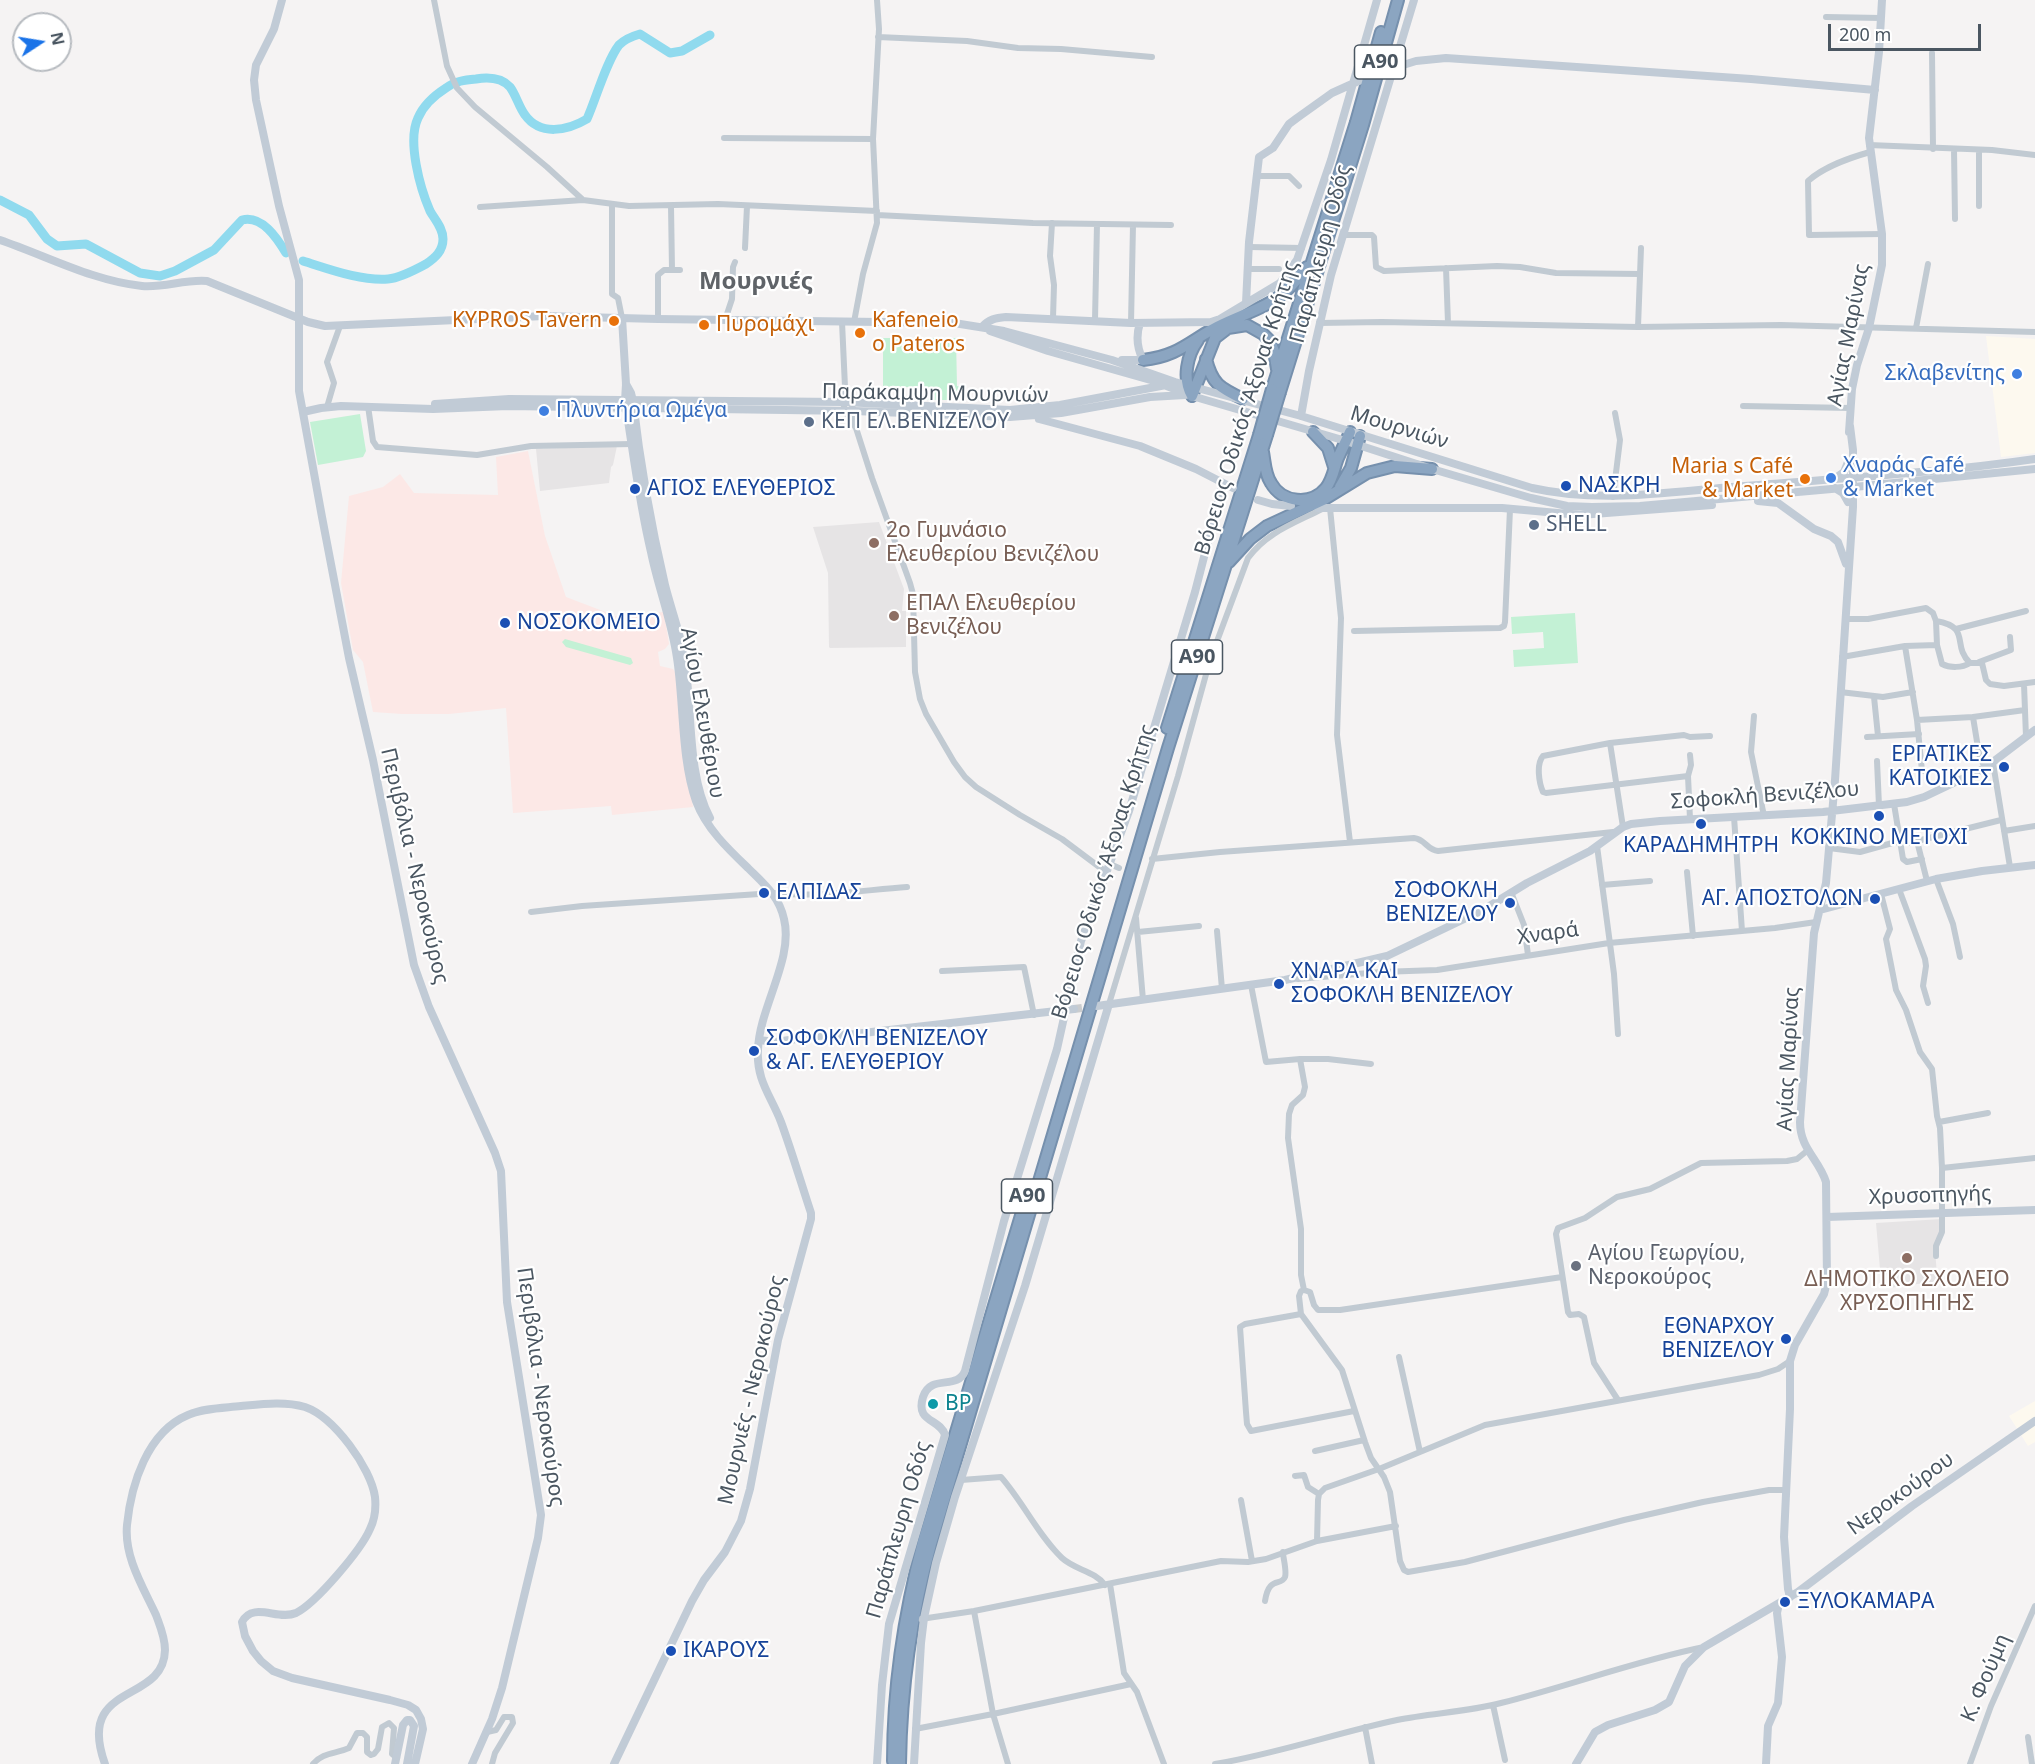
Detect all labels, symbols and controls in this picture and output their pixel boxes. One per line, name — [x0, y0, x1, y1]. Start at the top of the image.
north arrow — [12, 12, 72, 72]
scale bar — [1831, 12, 1984, 50]
text: 200 m — [1839, 22, 1891, 46]
text: N — [46, 30, 70, 47]
road number: Α90 — [1354, 45, 1406, 79]
street label: Παράπλευρη Οδός — [1285, 162, 1357, 346]
street label: Βόρειος Οδικός Άξονας Κρήτης — [1190, 257, 1304, 559]
street label: Αγίας Μαρίνας — [1823, 262, 1875, 408]
district label: Μουρνιές — [699, 268, 813, 296]
place label: KYPROS Tavern — [452, 308, 602, 334]
place label: Kafeneio o Pateros — [872, 308, 965, 358]
place label: Πυρομάχι — [716, 312, 814, 338]
marker: KYPROS Tavern — [607, 314, 621, 328]
marker: Πυρομάχι — [697, 318, 711, 332]
marker: Kafeneio o Pateros — [853, 326, 867, 340]
place label: Σκλαβενίτης — [1885, 361, 2005, 387]
marker: Σκλαβενίτης — [2010, 367, 2024, 381]
street label: Παράκαμψη Μουρνιών — [822, 379, 1048, 409]
place label: Πλυντήρια Ωμέγα — [556, 398, 727, 424]
street label: Μουρνιών — [1347, 401, 1451, 455]
marker: Πλυντήρια Ωμέγα — [537, 404, 551, 418]
place label: ΚΕΠ ΕΛ.ΒΕΝΙΖΕΛΟΥ — [821, 409, 1009, 435]
marker: ΚΕΠ ΕΛ.ΒΕΝΙΖΕΛΟΥ — [802, 415, 816, 429]
place label: Χναράς Café & Market — [1843, 453, 1964, 503]
place label: Maria s Café & Market — [1671, 454, 1793, 504]
marker: Χναράς Café & Market — [1824, 471, 1838, 485]
marker: Maria s Café & Market — [1798, 472, 1812, 486]
place label: ΝΑΣΚΡΗ — [1578, 473, 1661, 499]
place label: ΑΓΙΟΣ ΕΛΕΥΘΕΡΙΟΣ — [647, 476, 835, 502]
marker: ΝΑΣΚΡΗ — [1559, 479, 1573, 493]
marker: ΑΓΙΟΣ ΕΛΕΥΘΕΡΙΟΣ — [628, 482, 642, 496]
place label: SHELL — [1546, 512, 1607, 538]
place label: 2ο Γυμνάσιο Ελευθερίου Βενιζέλου — [886, 518, 1099, 568]
marker: SHELL — [1527, 518, 1541, 532]
marker: 2ο Γυμνάσιο Ελευθερίου Βενιζέλου — [867, 536, 881, 550]
place label: ΕΠΑΛ Ελευθερίου Βενιζέλου — [906, 591, 1076, 641]
marker: ΕΠΑΛ Ελευθερίου Βενιζέλου — [887, 609, 901, 623]
place label: ΝΟΣΟΚΟΜΕΙΟ — [517, 610, 661, 636]
marker: ΝΟΣΟΚΟΜΕΙΟ — [498, 616, 512, 630]
street label: Αγίου Ελευθέριου — [675, 626, 729, 800]
road number: Α90 — [1172, 640, 1222, 674]
street label: Βόρειος Οδικός Άξονας Κρήτης — [1047, 721, 1161, 1023]
place label: ΕΡΓΑΤΙΚΕΣ ΚΑΤΟΙΚΙΕΣ — [1888, 742, 1992, 792]
street label: Περιβόλια - Νεροκούρος — [375, 746, 453, 986]
marker: ΕΡΓΑΤΙΚΕΣ ΚΑΤΟΙΚΙΕΣ — [1997, 760, 2011, 774]
street label: Σοφοκλή Βενιζέλου — [1670, 777, 1860, 815]
marker: ΚΟΚΚΙΝΟ ΜΕΤΟΧΙ — [1872, 809, 1886, 823]
marker: ΚΑΡΑΔΗΜΗΤΡΗ — [1694, 817, 1708, 831]
place label: ΚΟΚΚΙΝΟ ΜΕΤΟΧΙ — [1790, 825, 1968, 851]
place label: ΚΑΡΑΔΗΜΗΤΡΗ — [1623, 833, 1779, 859]
place label: ΣΟΦΟΚΛΗ ΒΕΝΙΖΕΛΟΥ — [1385, 878, 1498, 928]
place label: ΕΛΠΙΔΑΣ — [776, 880, 862, 906]
marker: ΕΛΠΙΔΑΣ — [757, 886, 771, 900]
place label: ΑΓ. ΑΠΟΣΤΟΛΩΝ — [1702, 886, 1863, 912]
marker: ΑΓ. ΑΠΟΣΤΟΛΩΝ — [1868, 892, 1882, 906]
marker: ΣΟΦΟΚΛΗ ΒΕΝΙΖΕΛΟΥ — [1503, 896, 1517, 910]
street label: Χναρά — [1516, 917, 1580, 951]
place label: ΧΝΑΡΑ ΚΑΙ ΣΟΦΟΚΛΗ ΒΕΝΙΖΕΛΟΥ — [1291, 959, 1513, 1009]
marker: ΧΝΑΡΑ ΚΑΙ ΣΟΦΟΚΛΗ ΒΕΝΙΖΕΛΟΥ — [1272, 977, 1286, 991]
street label: Αγίας Μαρίνας — [1773, 986, 1805, 1132]
place label: ΣΟΦΟΚΛΗ ΒΕΝΙΖΕΛΟΥ & ΑΓ. ΕΛΕΥΘΕΡΙΟΥ — [766, 1026, 988, 1076]
marker: ΣΟΦΟΚΛΗ ΒΕΝΙΖΕΛΟΥ & ΑΓ. ΕΛΕΥΘΕΡΙΟΥ — [747, 1044, 761, 1058]
road number: Α90 — [1002, 1179, 1052, 1213]
street label: Χρυσοπηγής — [1868, 1181, 1992, 1211]
place label: Αγίου Γεωργίου, Νεροκούρος — [1588, 1241, 1745, 1291]
marker: ΔΗΜΟΤΙΚΟ ΣΧΟΛΕΙΟ ΧΡΥΣΟΠΗΓΗΣ — [1900, 1251, 1914, 1265]
marker: Αγίου Γεωργίου, Νεροκούρος — [1569, 1259, 1583, 1273]
street label: Περιβόλια - Νεροκούρος — [511, 1266, 569, 1508]
place label: ΔΗΜΟΤΙΚΟ ΣΧΟΛΕΙΟ ΧΡΥΣΟΠΗΓΗΣ — [1804, 1267, 2010, 1317]
street label: Μουρνιές - Νεροκούρος — [713, 1273, 791, 1507]
place label: ΕΘΝΑΡΧΟΥ ΒΕΝΙΖΕΛΟΥ — [1661, 1314, 1774, 1364]
marker: ΕΘΝΑΡΧΟΥ ΒΕΝΙΖΕΛΟΥ — [1779, 1332, 1793, 1346]
place label: BP — [945, 1391, 971, 1417]
marker: BP — [926, 1397, 940, 1411]
street label: Παράπλευρη Οδός — [862, 1438, 936, 1622]
street label: Νεροκούρου — [1843, 1447, 1959, 1541]
place label: ΞΥΛΟΚΑΜΑΡΑ — [1797, 1589, 1935, 1615]
marker: ΞΥΛΟΚΑΜΑΡΑ — [1778, 1595, 1792, 1609]
street label: Κ. Φούμη — [1956, 1630, 2016, 1726]
place label: ΙΚΑΡΟΥΣ — [683, 1638, 769, 1664]
marker: ΙΚΑΡΟΥΣ — [664, 1644, 678, 1658]

